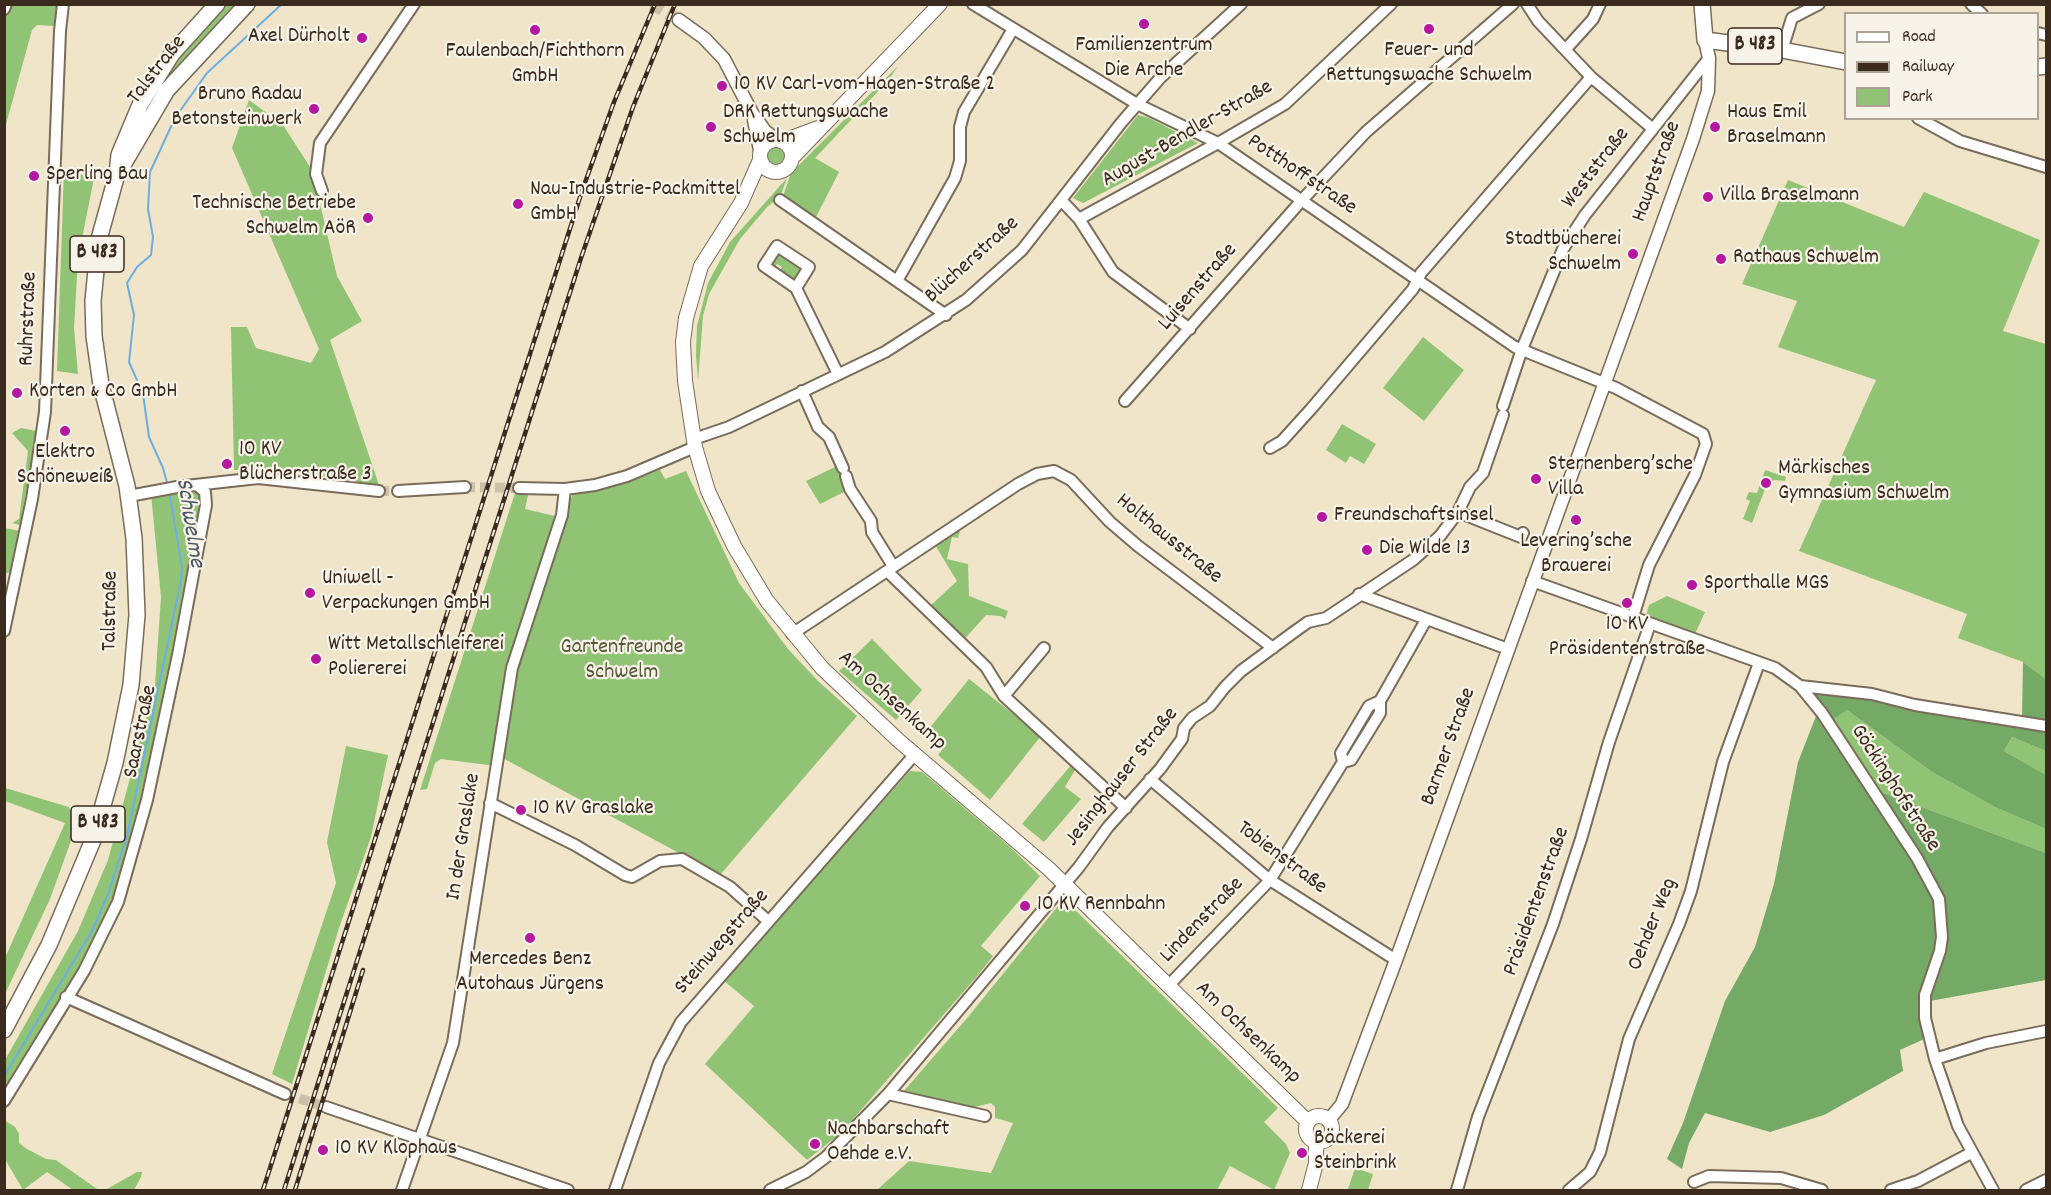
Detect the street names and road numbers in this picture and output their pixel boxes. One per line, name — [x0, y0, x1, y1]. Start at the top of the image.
road number: B 483 — [1728, 28, 1782, 64]
street label: Talstraße — [123, 31, 193, 111]
street label: August-Bendler-Straße — [1098, 75, 1278, 195]
street label: Hauptstraße — [1628, 118, 1688, 226]
street label: Weststraße — [1557, 123, 1637, 215]
street label: Potthoffstraße — [1241, 130, 1361, 222]
street label: Blücherstraße — [920, 212, 1026, 310]
road number: B 483 — [70, 236, 124, 272]
street label: Luisenstraße — [1154, 239, 1244, 337]
street label: Ruhrstraße — [15, 271, 45, 367]
street label: Holthausstraße — [1109, 489, 1227, 591]
street label: Talstraße — [98, 571, 126, 651]
street label: Am Ochsenkamp — [831, 646, 951, 758]
street label: Saarstraße — [119, 683, 165, 781]
street label: Barmer Straße — [1417, 685, 1483, 809]
street label: Jesinghauser Straße — [1061, 703, 1185, 853]
street label: Göckinghofstraße — [1843, 721, 1945, 857]
street label: In der Graslake — [442, 772, 488, 902]
road number: B 483 — [71, 806, 125, 842]
street label: Tobienstraße — [1231, 817, 1331, 901]
street label: Präsidentenstraße — [1499, 824, 1577, 980]
street label: Lindenstraße — [1156, 873, 1250, 969]
street label: Oehder Weg — [1623, 875, 1685, 975]
street label: Steinwegstraße — [670, 885, 776, 1001]
street label: Am Ochsenkamp — [1188, 977, 1306, 1091]

